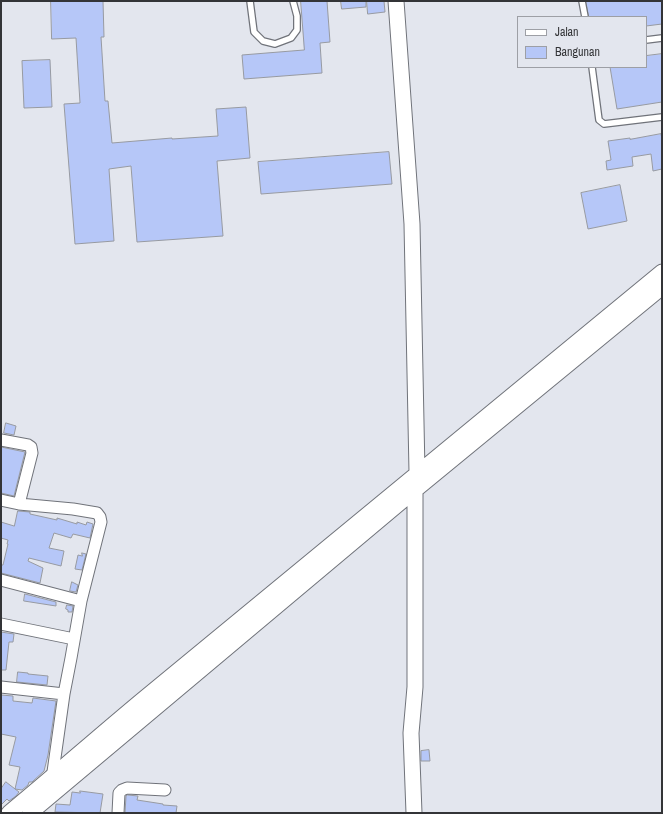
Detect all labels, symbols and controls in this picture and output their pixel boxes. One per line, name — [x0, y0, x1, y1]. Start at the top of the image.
legend — [517, 16, 647, 68]
text: Jalan — [555, 24, 579, 40]
text: Bangunan — [555, 44, 600, 60]

